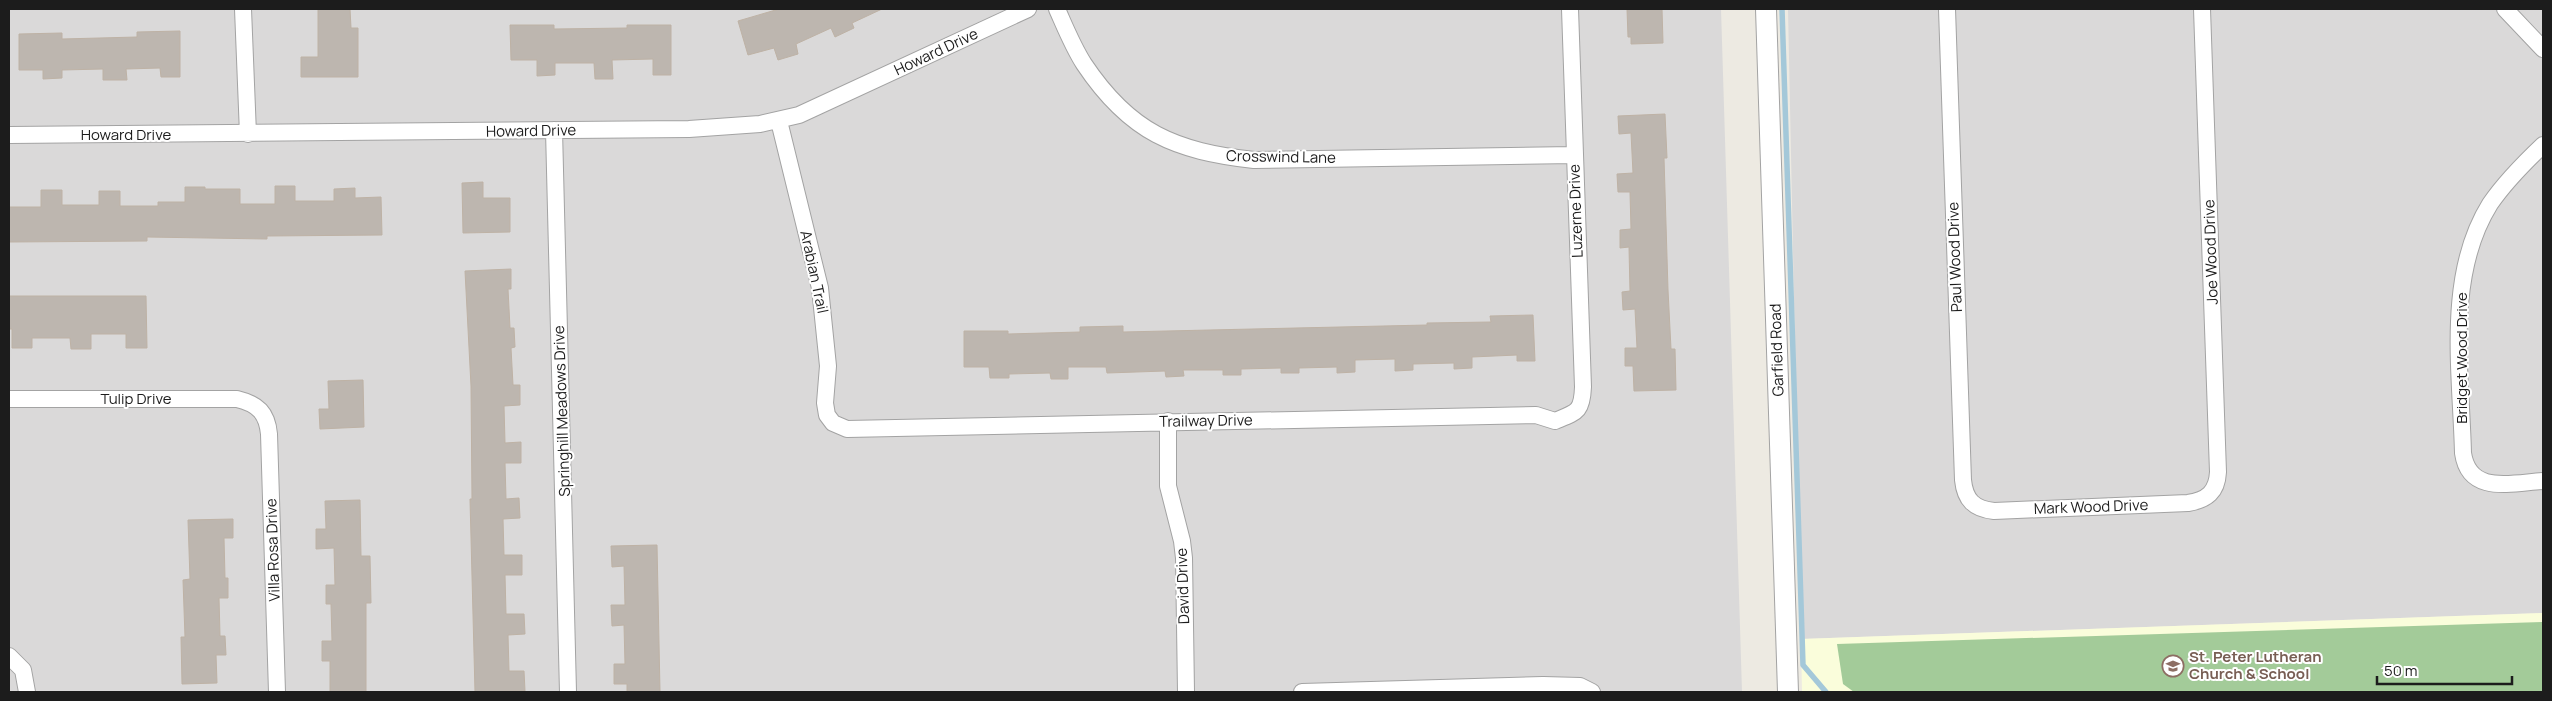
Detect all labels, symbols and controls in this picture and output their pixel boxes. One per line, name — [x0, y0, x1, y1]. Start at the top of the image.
street label: Howard Drive — [890, 23, 981, 80]
street label: Howard Drive — [486, 119, 577, 142]
street label: Howard Drive — [81, 124, 171, 145]
street label: Crosswind Lane — [1226, 145, 1336, 168]
street label: Luzerne Drive — [1563, 164, 1588, 258]
street label: Joe Wood Drive — [2198, 199, 2223, 305]
street label: Paul Wood Drive — [1942, 201, 1967, 312]
street label: Arabian Trail — [795, 229, 834, 315]
street label: Bridget Wood Drive — [2451, 292, 2472, 424]
street label: Garfield Road — [1764, 303, 1789, 397]
street label: Springhill Meadows Drive — [548, 325, 575, 497]
street label: Tulip Drive — [100, 388, 172, 409]
street label: Trailway Drive — [1159, 409, 1253, 432]
street label: Mark Wood Drive — [2033, 494, 2149, 519]
street label: Villa Rosa Drive — [260, 498, 285, 602]
street label: David Drive — [1171, 547, 1194, 624]
place label: St. Peter Lutheran Church & School — [2189, 646, 2322, 684]
school or university icon: St. Peter Lutheran Church & School — [2161, 654, 2185, 678]
scale bar — [2377, 654, 2512, 686]
text: 50 m — [2384, 660, 2418, 681]

